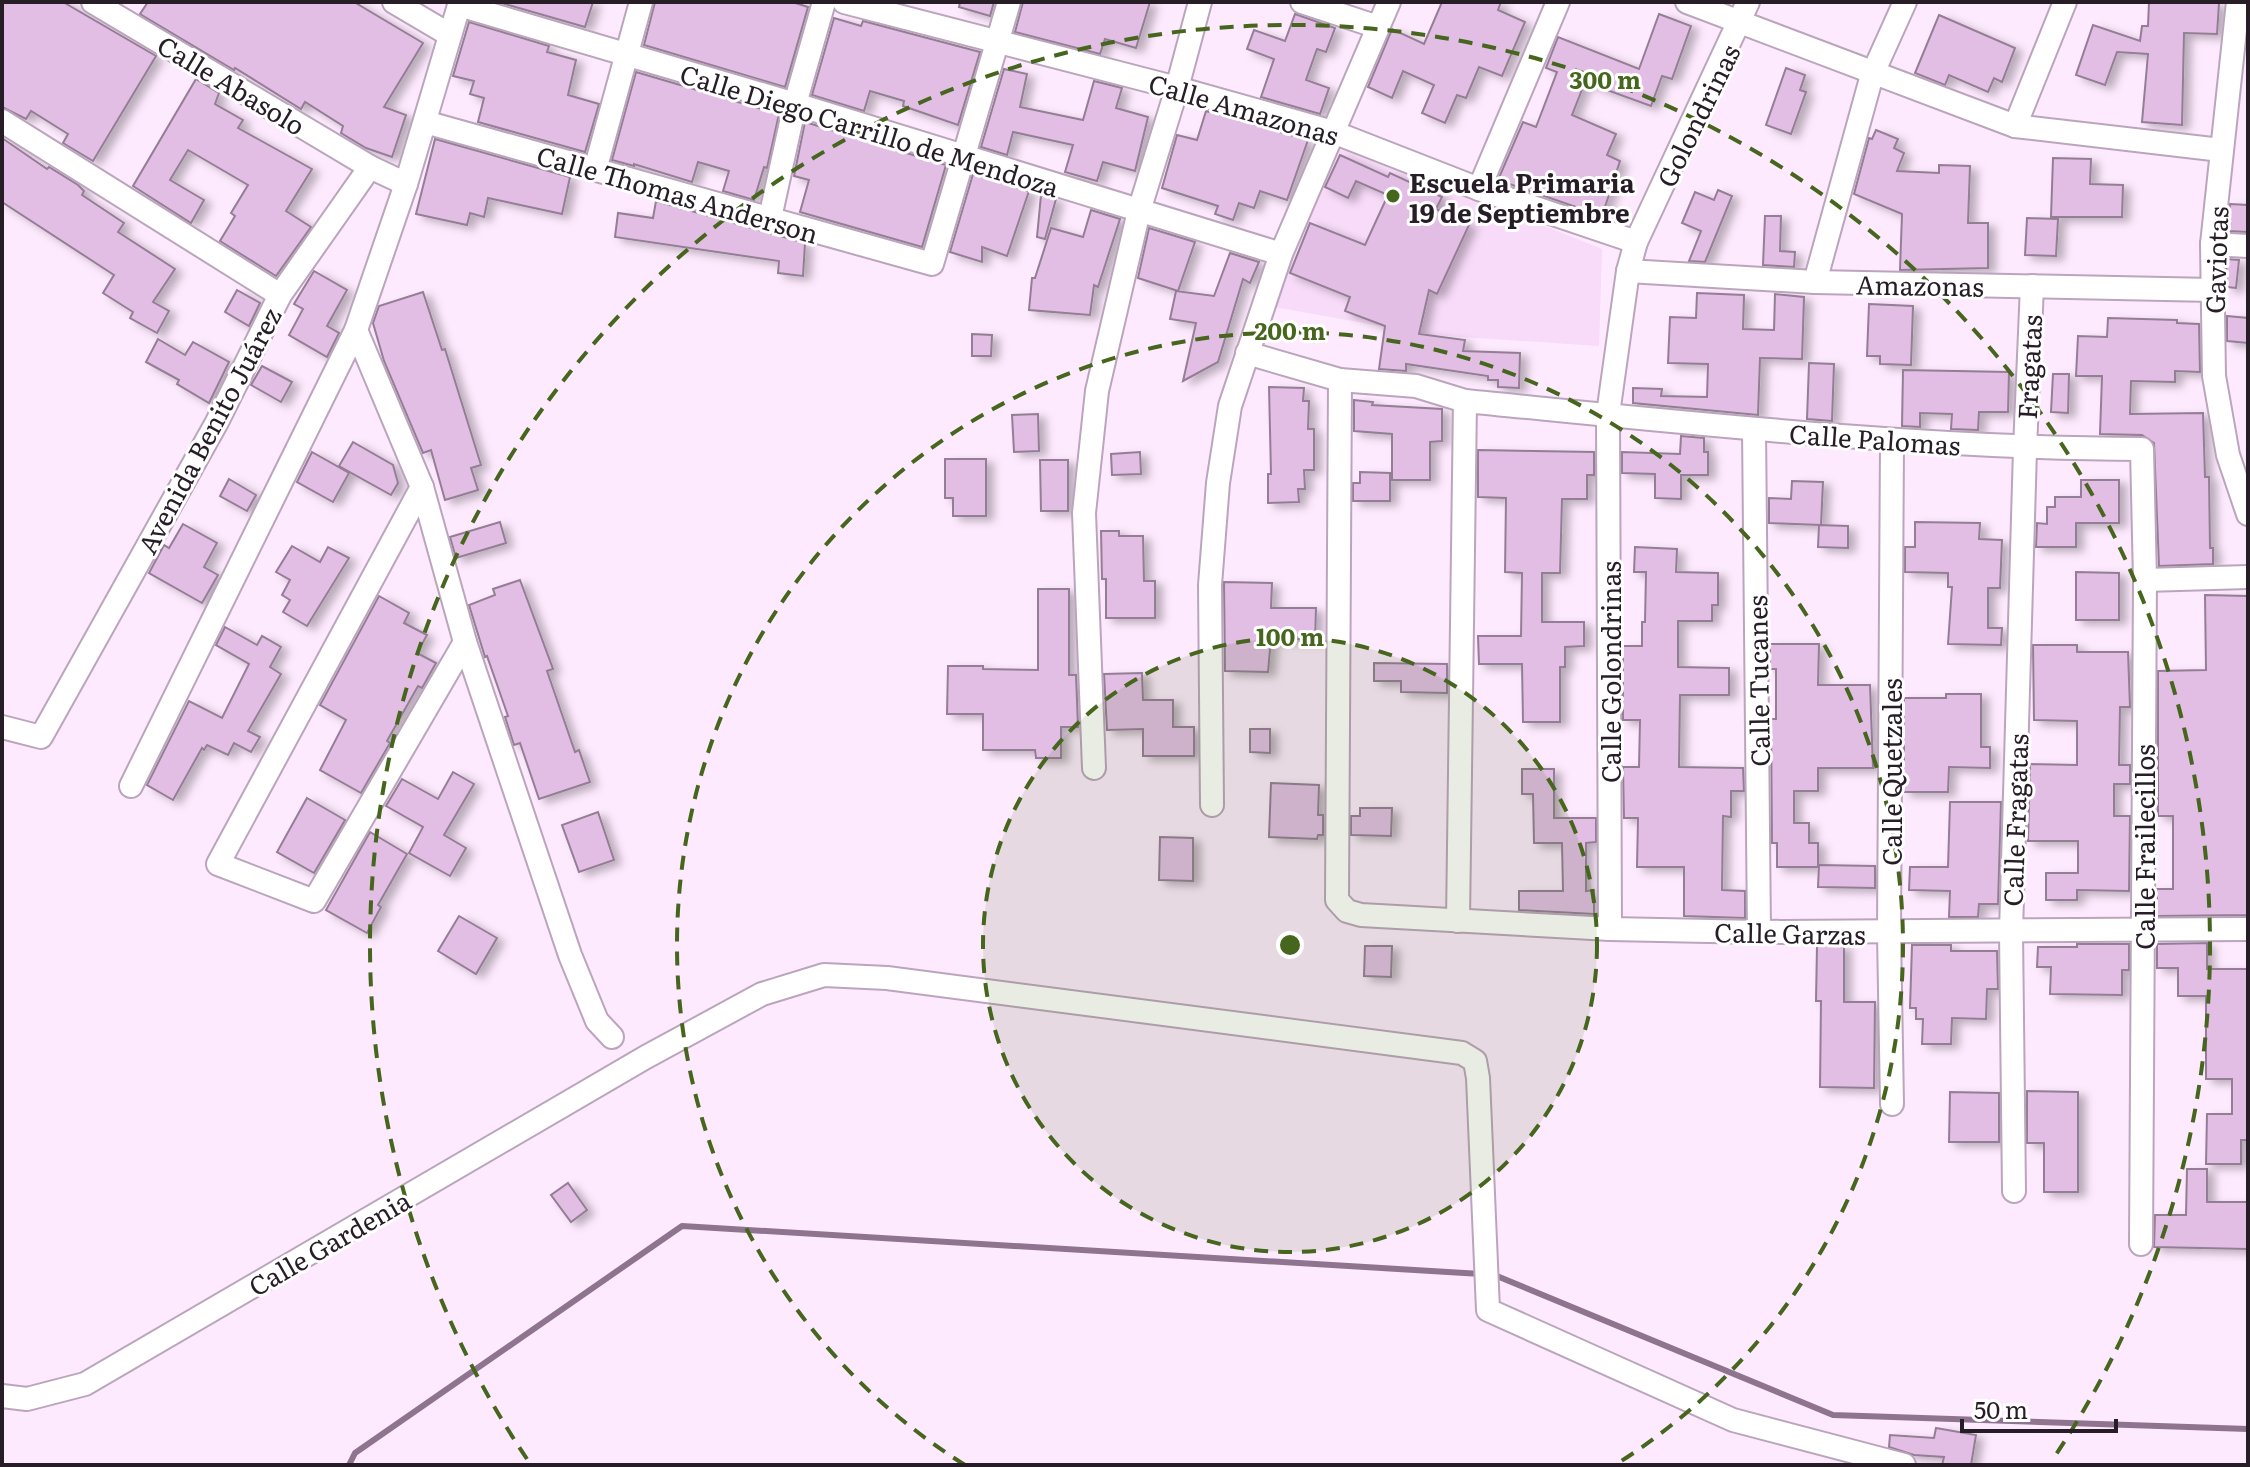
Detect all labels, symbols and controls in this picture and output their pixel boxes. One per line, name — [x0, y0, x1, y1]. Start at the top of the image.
street label: Calle Abasolo — [151, 24, 313, 144]
street label: Golondrinas — [1646, 37, 1748, 193]
street label: Calle Diego Carrillo de Mendoza — [676, 53, 1064, 205]
text: 300 m — [1569, 61, 1641, 96]
street label: Calle Amazonas — [1144, 62, 1344, 154]
street label: Calle Thomas Anderson — [533, 134, 823, 252]
place label: Escuela Primaria 19 de Septiembre — [1409, 162, 1635, 231]
marker: Escuela Primaria 19 de Septiembre — [1384, 187, 1402, 205]
street label: Gaviotas — [2194, 206, 2236, 314]
street label: Amazonas — [1856, 263, 1984, 305]
street label: Avenida Benito Juárez — [126, 300, 290, 560]
text: 200 m — [1254, 312, 1326, 347]
street label: Fragatas — [2006, 314, 2050, 420]
street label: Calle Palomas — [1788, 413, 1962, 463]
street label: Calle Golondrinas — [1590, 561, 1629, 783]
street label: Calle Tucanes — [1736, 595, 1778, 767]
text: 100 m — [1256, 618, 1324, 653]
street label: Calle Quetzales — [1871, 678, 1910, 866]
street label: Calle Fragatas — [1991, 733, 2037, 907]
street label: Calle Frailecillos — [2124, 744, 2163, 950]
street label: Calle Garzas — [1714, 911, 1866, 953]
centre of rings — [1276, 931, 1304, 959]
street label: Calle Gardenia — [240, 1180, 418, 1304]
scale bar — [1962, 1383, 2116, 1433]
text: 50 m — [1974, 1391, 2028, 1426]

